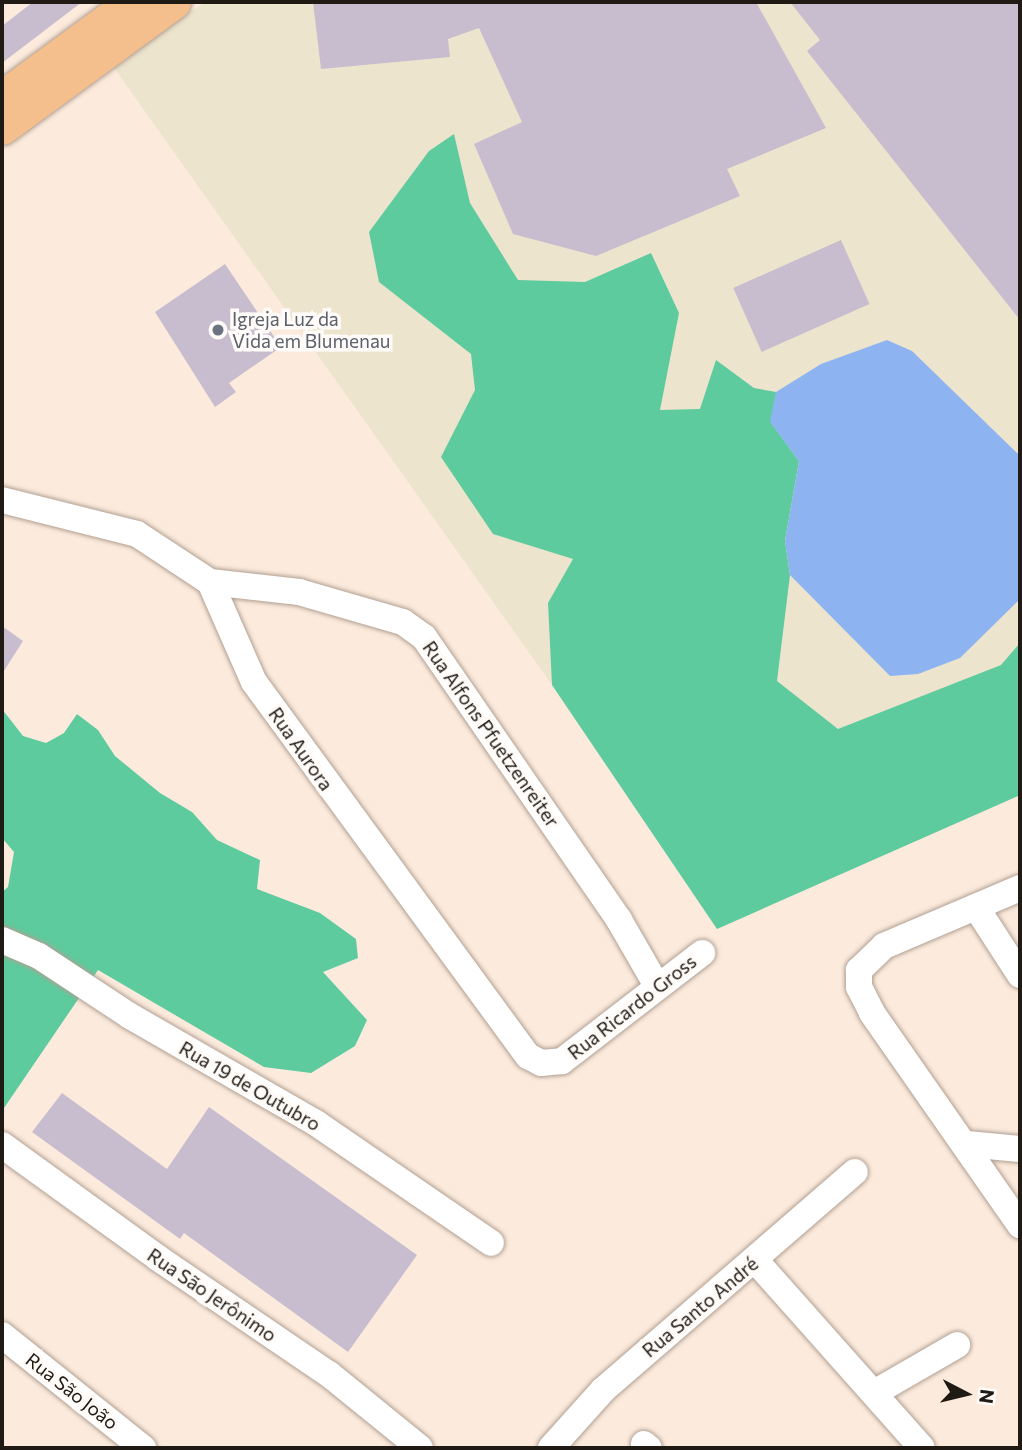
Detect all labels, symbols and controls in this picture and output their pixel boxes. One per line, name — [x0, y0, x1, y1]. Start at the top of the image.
place label: Igreja Luz da Vida em Blumenau — [232, 308, 390, 352]
marker: Igreja Luz da Vida em Blumenau — [210, 322, 226, 338]
street label: Rua Alfons Pfuetzenreiter — [418, 637, 564, 831]
street label: Rua Aurora — [264, 703, 338, 795]
street label: Rua Ricardo Gross — [563, 950, 701, 1064]
street label: Rua 19 de Outubro — [175, 1036, 325, 1136]
street label: Rua São Jerônimo — [143, 1243, 281, 1347]
street label: Rua Santo André — [638, 1252, 762, 1362]
street label: Rua São João — [21, 1348, 123, 1434]
north arrow — [931, 1359, 1001, 1429]
text: N — [975, 1388, 1000, 1405]

